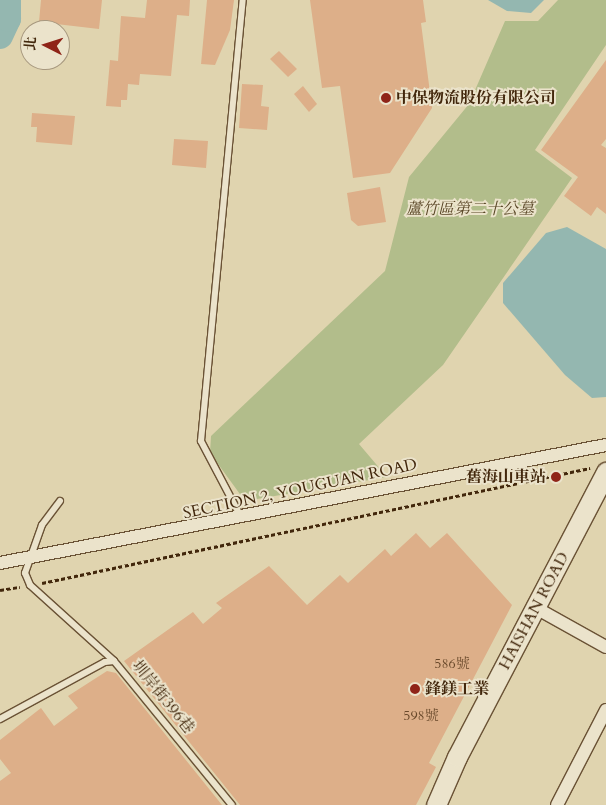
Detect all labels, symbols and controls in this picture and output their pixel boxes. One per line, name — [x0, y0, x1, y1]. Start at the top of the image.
north arrow — [20, 20, 70, 70]
text: 北 — [20, 36, 41, 52]
place label: 中保物流股份有限公司 — [396, 88, 556, 108]
marker: 中保物流股份有限公司 — [380, 92, 392, 104]
park label: 蘆竹區第二十公墓 — [406, 199, 534, 219]
street label: SECTION 2, YOUGUAN ROAD — [181, 455, 419, 523]
place label: 舊海山車站 — [466, 467, 546, 487]
marker: 舊海山車站 — [550, 471, 562, 483]
street label: HAISHAN ROAD — [495, 549, 573, 673]
house number: 586號 — [434, 656, 470, 672]
street label: 圳岸街396巷 — [128, 657, 198, 737]
place label: 鋒鎂工業 — [425, 679, 489, 699]
marker: 鋒鎂工業 — [409, 683, 421, 695]
house number: 598號 — [403, 708, 439, 724]

